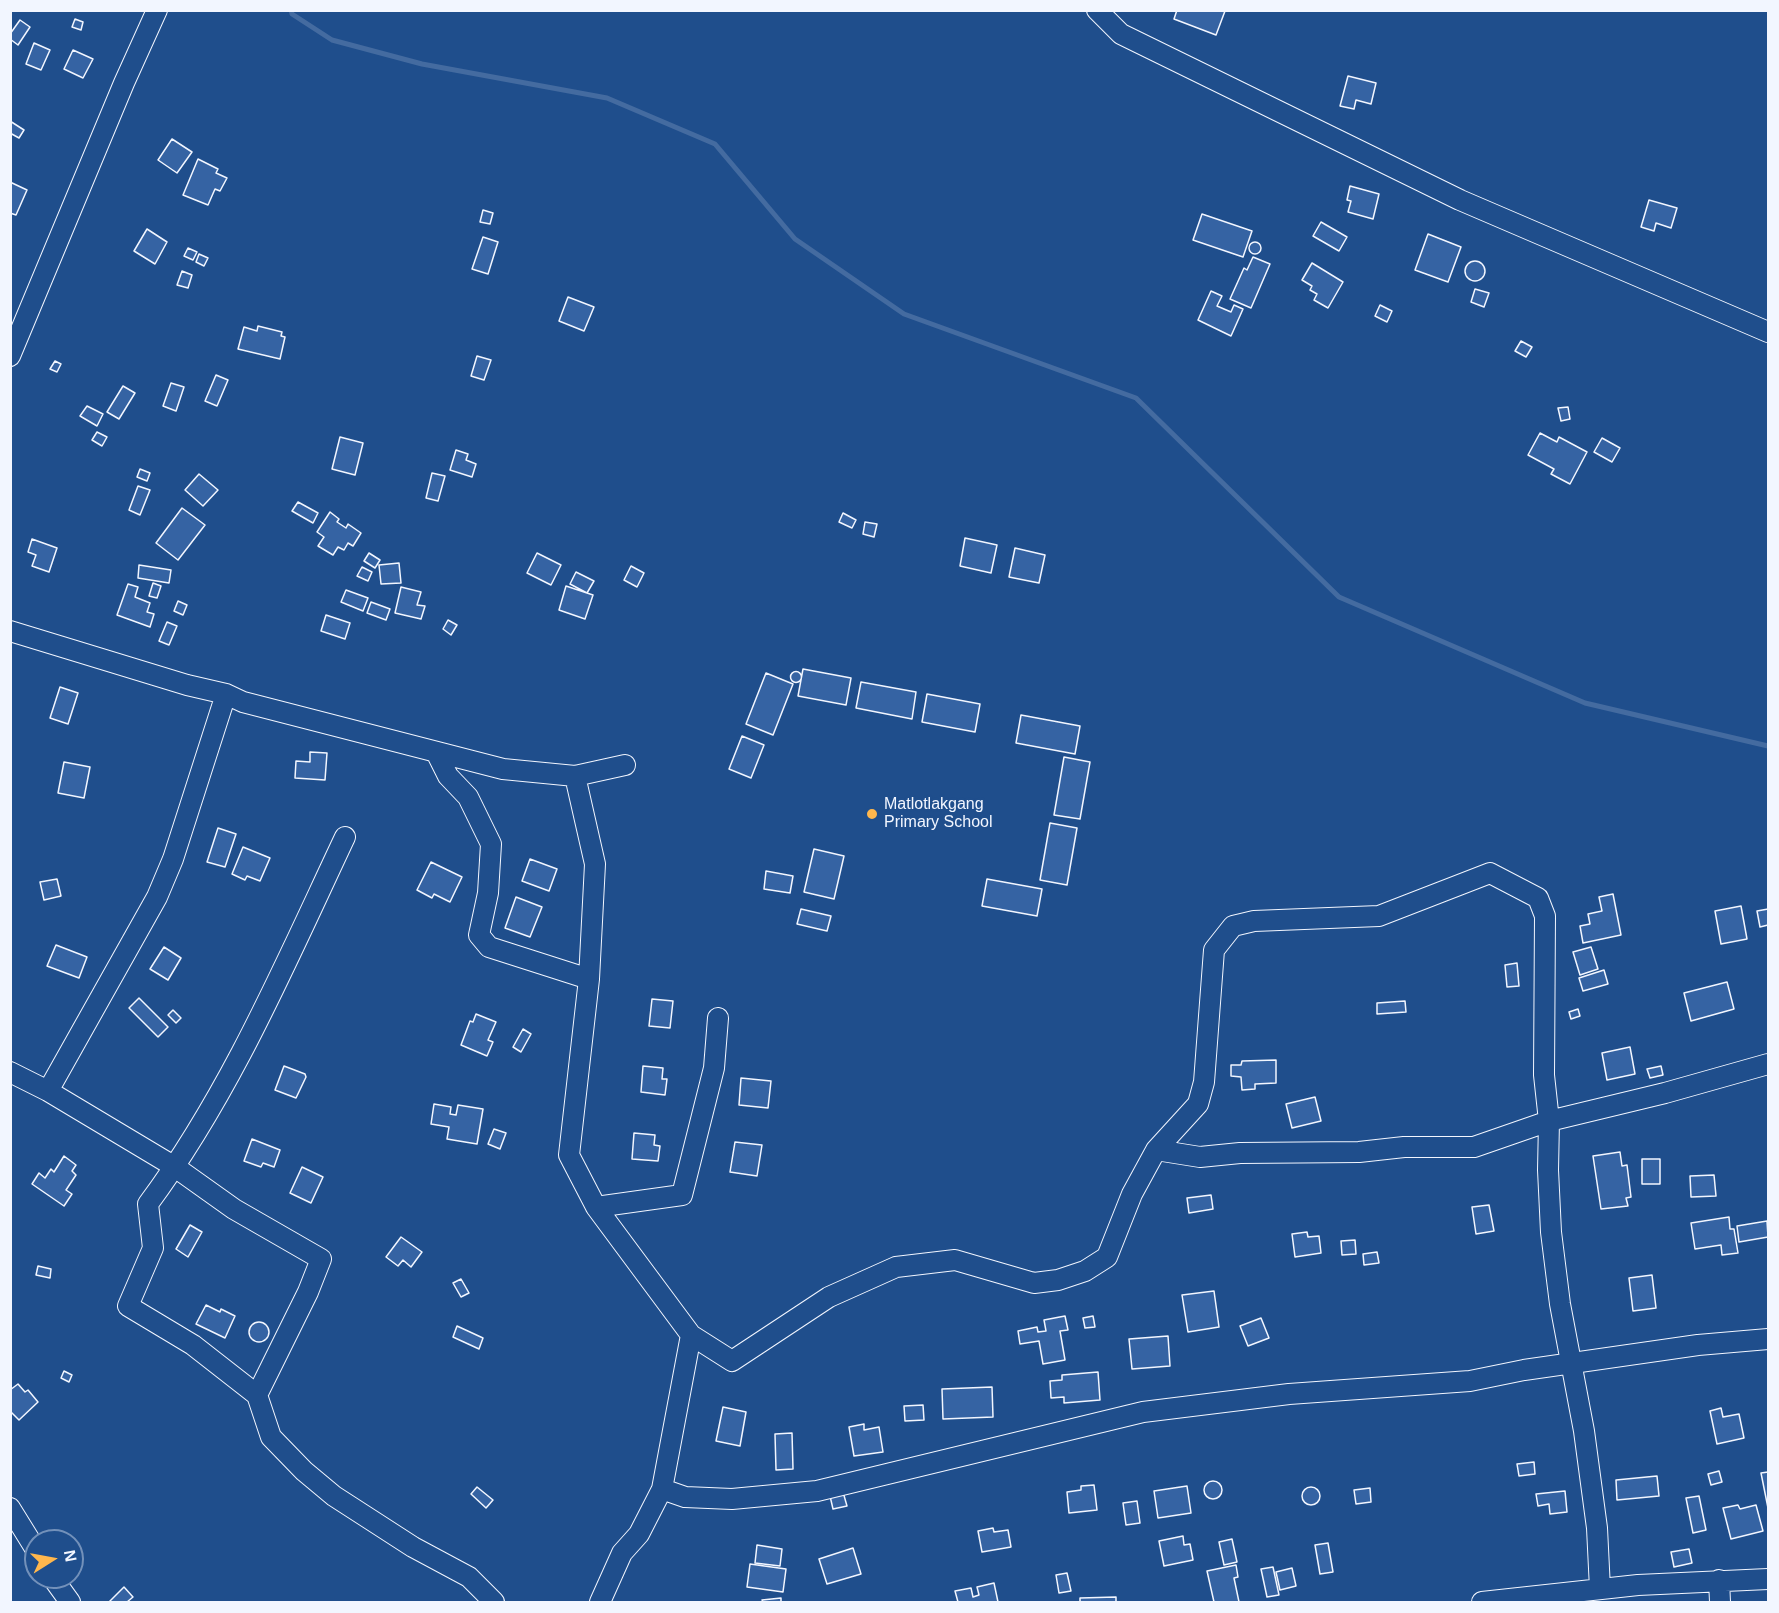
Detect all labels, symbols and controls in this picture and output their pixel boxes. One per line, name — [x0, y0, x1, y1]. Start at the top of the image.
place label: Matlotlakgang Primary School — [884, 795, 992, 833]
marker: Matlotlakgang Primary School — [865, 807, 879, 821]
north arrow — [24, 1529, 84, 1589]
text: N — [61, 1549, 80, 1563]

